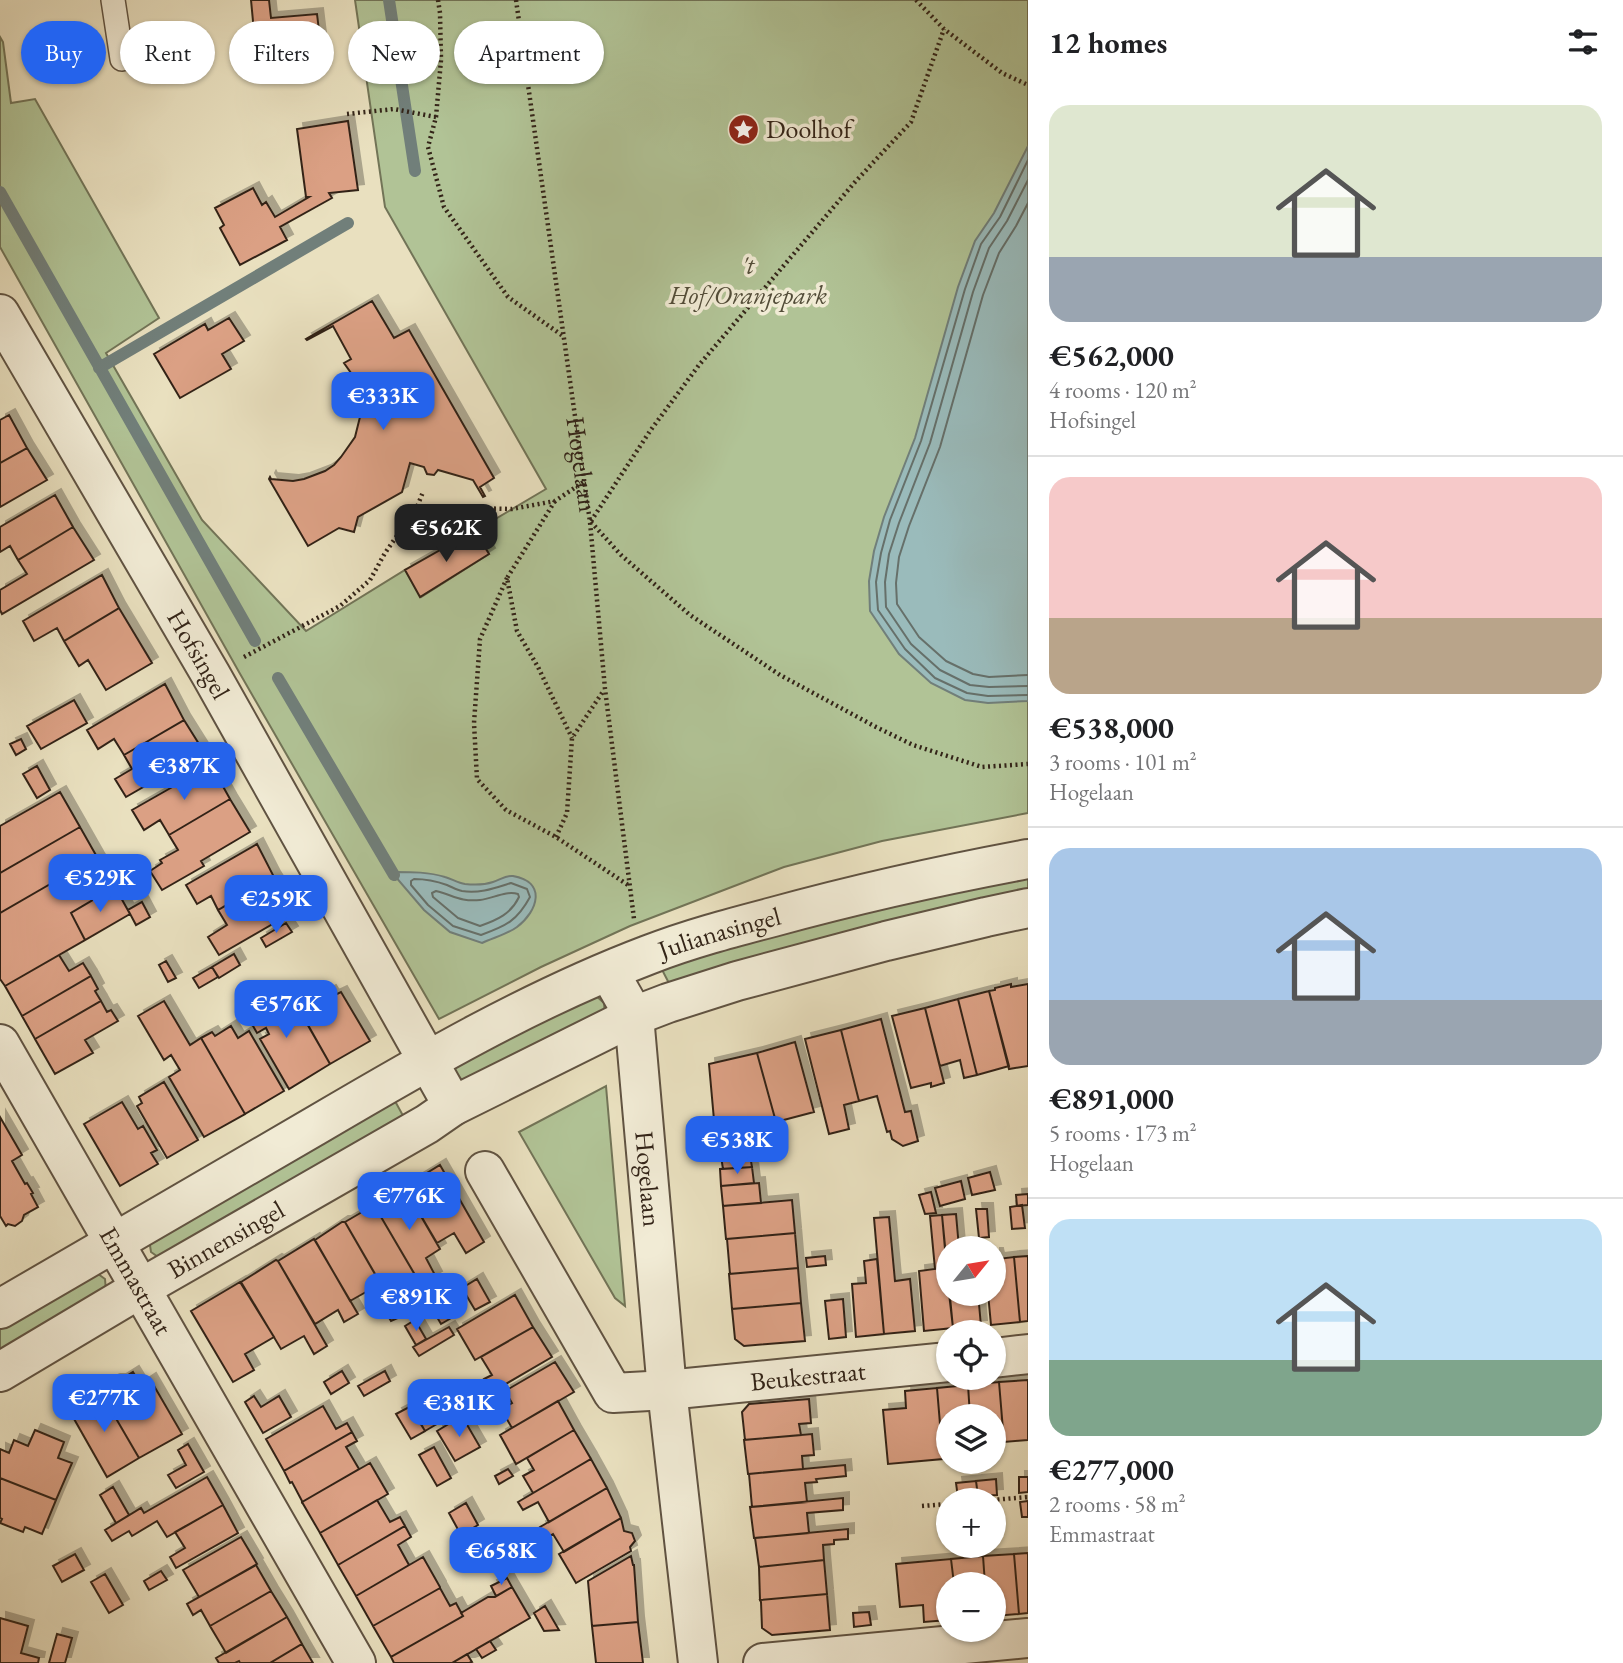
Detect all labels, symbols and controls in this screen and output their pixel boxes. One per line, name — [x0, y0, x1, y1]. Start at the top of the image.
chip: Buy — [21, 21, 106, 84]
chip: Rent — [120, 21, 215, 84]
chip: Filters — [229, 21, 334, 84]
chip: New — [348, 21, 440, 84]
chip: Apartment — [454, 21, 604, 84]
text: 12 homes — [1049, 23, 1167, 62]
icon: filters — [1564, 23, 1602, 61]
place icon: Doolhof — [726, 112, 760, 146]
place label: Doolhof — [766, 112, 854, 146]
icon: home — [1263, 150, 1389, 276]
park label: 't Hof/Oranjepark — [668, 248, 827, 312]
text: €562,000 — [1049, 336, 1174, 375]
pin: €333K — [334, 372, 432, 432]
text: 4 rooms · 120 m² — [1049, 375, 1197, 405]
text: €333K — [347, 380, 419, 410]
text: Hofsingel — [1049, 405, 1136, 435]
street label: Hogelaan — [558, 414, 605, 515]
pin: €562K — [397, 504, 495, 564]
text: €562K — [410, 512, 482, 542]
icon: home — [1263, 522, 1389, 648]
street label: Hofsingel — [159, 603, 238, 705]
text: €538,000 — [1049, 708, 1174, 747]
pin: €387K — [135, 742, 233, 802]
text: 3 rooms · 101 m² — [1049, 747, 1197, 777]
text: €387K — [148, 750, 220, 780]
text: Hogelaan — [1049, 777, 1134, 807]
pin: €529K — [51, 855, 149, 914]
text: €529K — [64, 862, 136, 892]
pin: €259K — [227, 876, 325, 935]
text: €259K — [240, 883, 312, 913]
icon: home — [1263, 893, 1389, 1019]
street label: Julianasingel — [652, 899, 784, 967]
pin: €576K — [237, 981, 335, 1040]
text: €576K — [250, 988, 322, 1018]
text: €891,000 — [1049, 1079, 1174, 1118]
pin: €538K — [688, 1116, 786, 1176]
text: 5 rooms · 173 m² — [1049, 1118, 1197, 1148]
text: €538K — [701, 1124, 773, 1154]
street label: Hogelaan — [627, 1129, 670, 1228]
text: Hogelaan — [1049, 1148, 1134, 1178]
pin: €776K — [360, 1172, 458, 1232]
text: €776K — [373, 1180, 445, 1210]
street label: Binnensingel — [161, 1192, 290, 1286]
street label: Emmastraat — [92, 1220, 181, 1341]
north arrow — [936, 1236, 1006, 1306]
map controls — [936, 1236, 1006, 1642]
icon: home — [1263, 1264, 1389, 1390]
pin: €891K — [367, 1274, 465, 1333]
text: €891K — [380, 1281, 452, 1311]
button: locate — [936, 1320, 1006, 1390]
street label: Beukestraat — [749, 1353, 867, 1399]
pin: €277K — [55, 1374, 153, 1434]
pin: €381K — [410, 1380, 508, 1439]
text: €277K — [68, 1382, 140, 1412]
text: €381K — [423, 1387, 495, 1417]
button: layers — [936, 1404, 1006, 1474]
text: €277,000 — [1049, 1450, 1174, 1489]
button: + — [936, 1488, 1006, 1558]
text: 2 rooms · 58 m² — [1049, 1489, 1186, 1519]
text: Emmastraat — [1049, 1519, 1155, 1549]
pin: €658K — [452, 1528, 550, 1587]
text: €658K — [465, 1535, 537, 1565]
button: − — [936, 1572, 1006, 1642]

